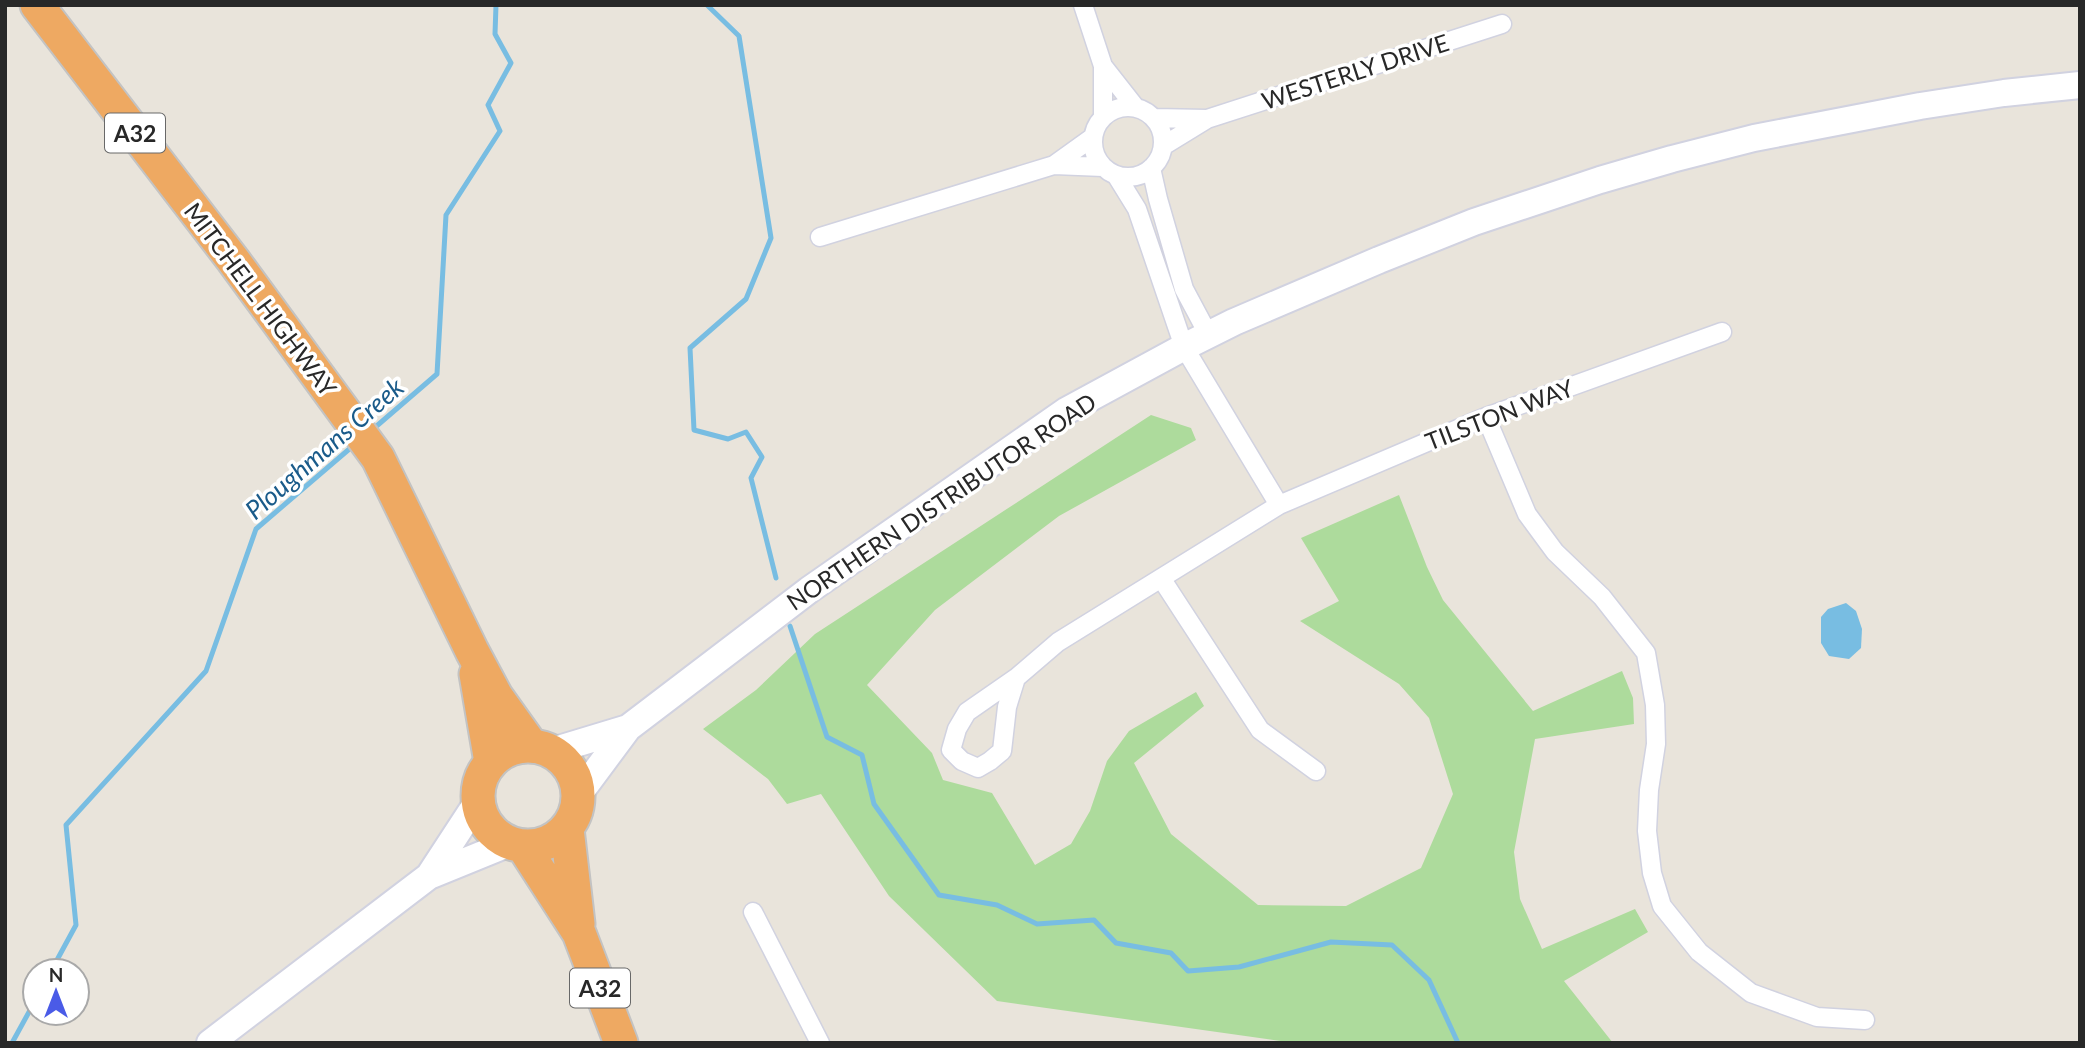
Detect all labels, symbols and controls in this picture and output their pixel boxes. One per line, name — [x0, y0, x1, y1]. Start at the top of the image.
street label: WESTERLY DRIVE — [1258, 27, 1452, 115]
road number: A32 — [105, 114, 165, 152]
street label: MITCHELL HIGHWAY — [179, 196, 343, 402]
water label: Ploughmans Creek — [238, 370, 410, 526]
street label: TILSTON WAY — [1421, 372, 1577, 456]
street label: NORTHERN DISTRIBUTOR ROAD — [781, 386, 1101, 616]
north arrow — [21, 957, 91, 1027]
text: N — [49, 963, 63, 986]
road number: A32 — [570, 968, 630, 1007]

